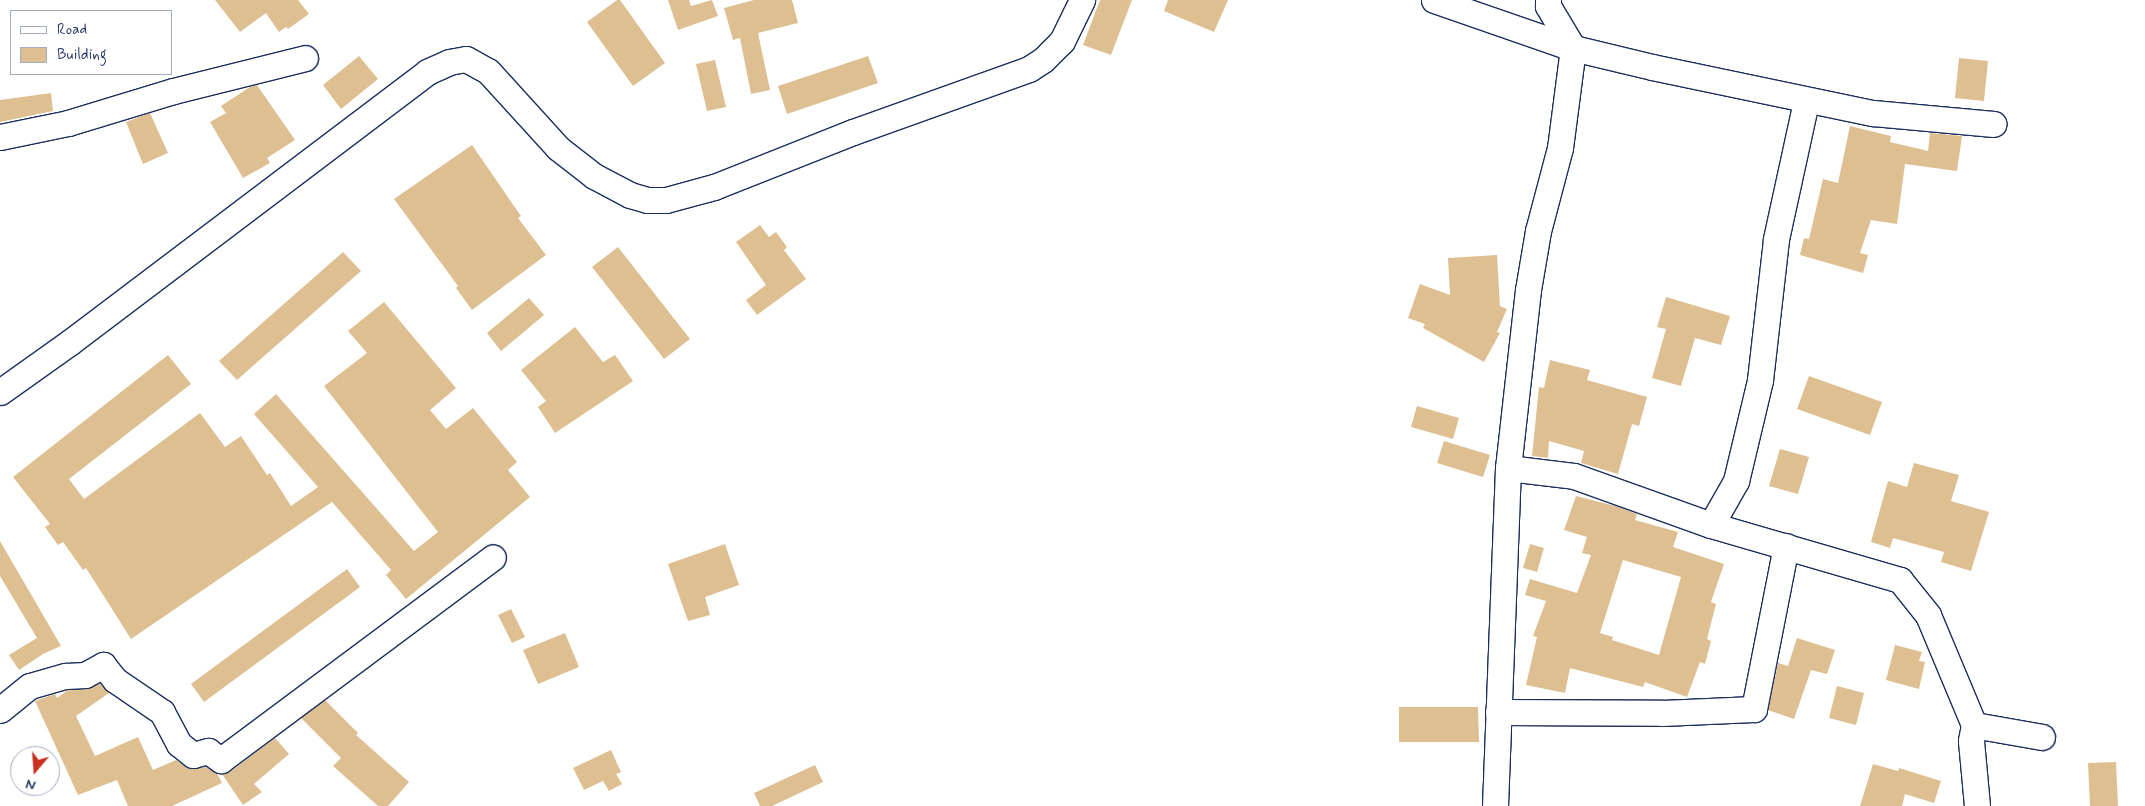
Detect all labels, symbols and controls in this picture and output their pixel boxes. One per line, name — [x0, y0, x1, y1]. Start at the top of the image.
legend — [10, 10, 172, 75]
text: Road — [57, 20, 87, 40]
text: Building — [57, 45, 107, 65]
north arrow — [10, 746, 60, 796]
text: N — [23, 774, 38, 794]

